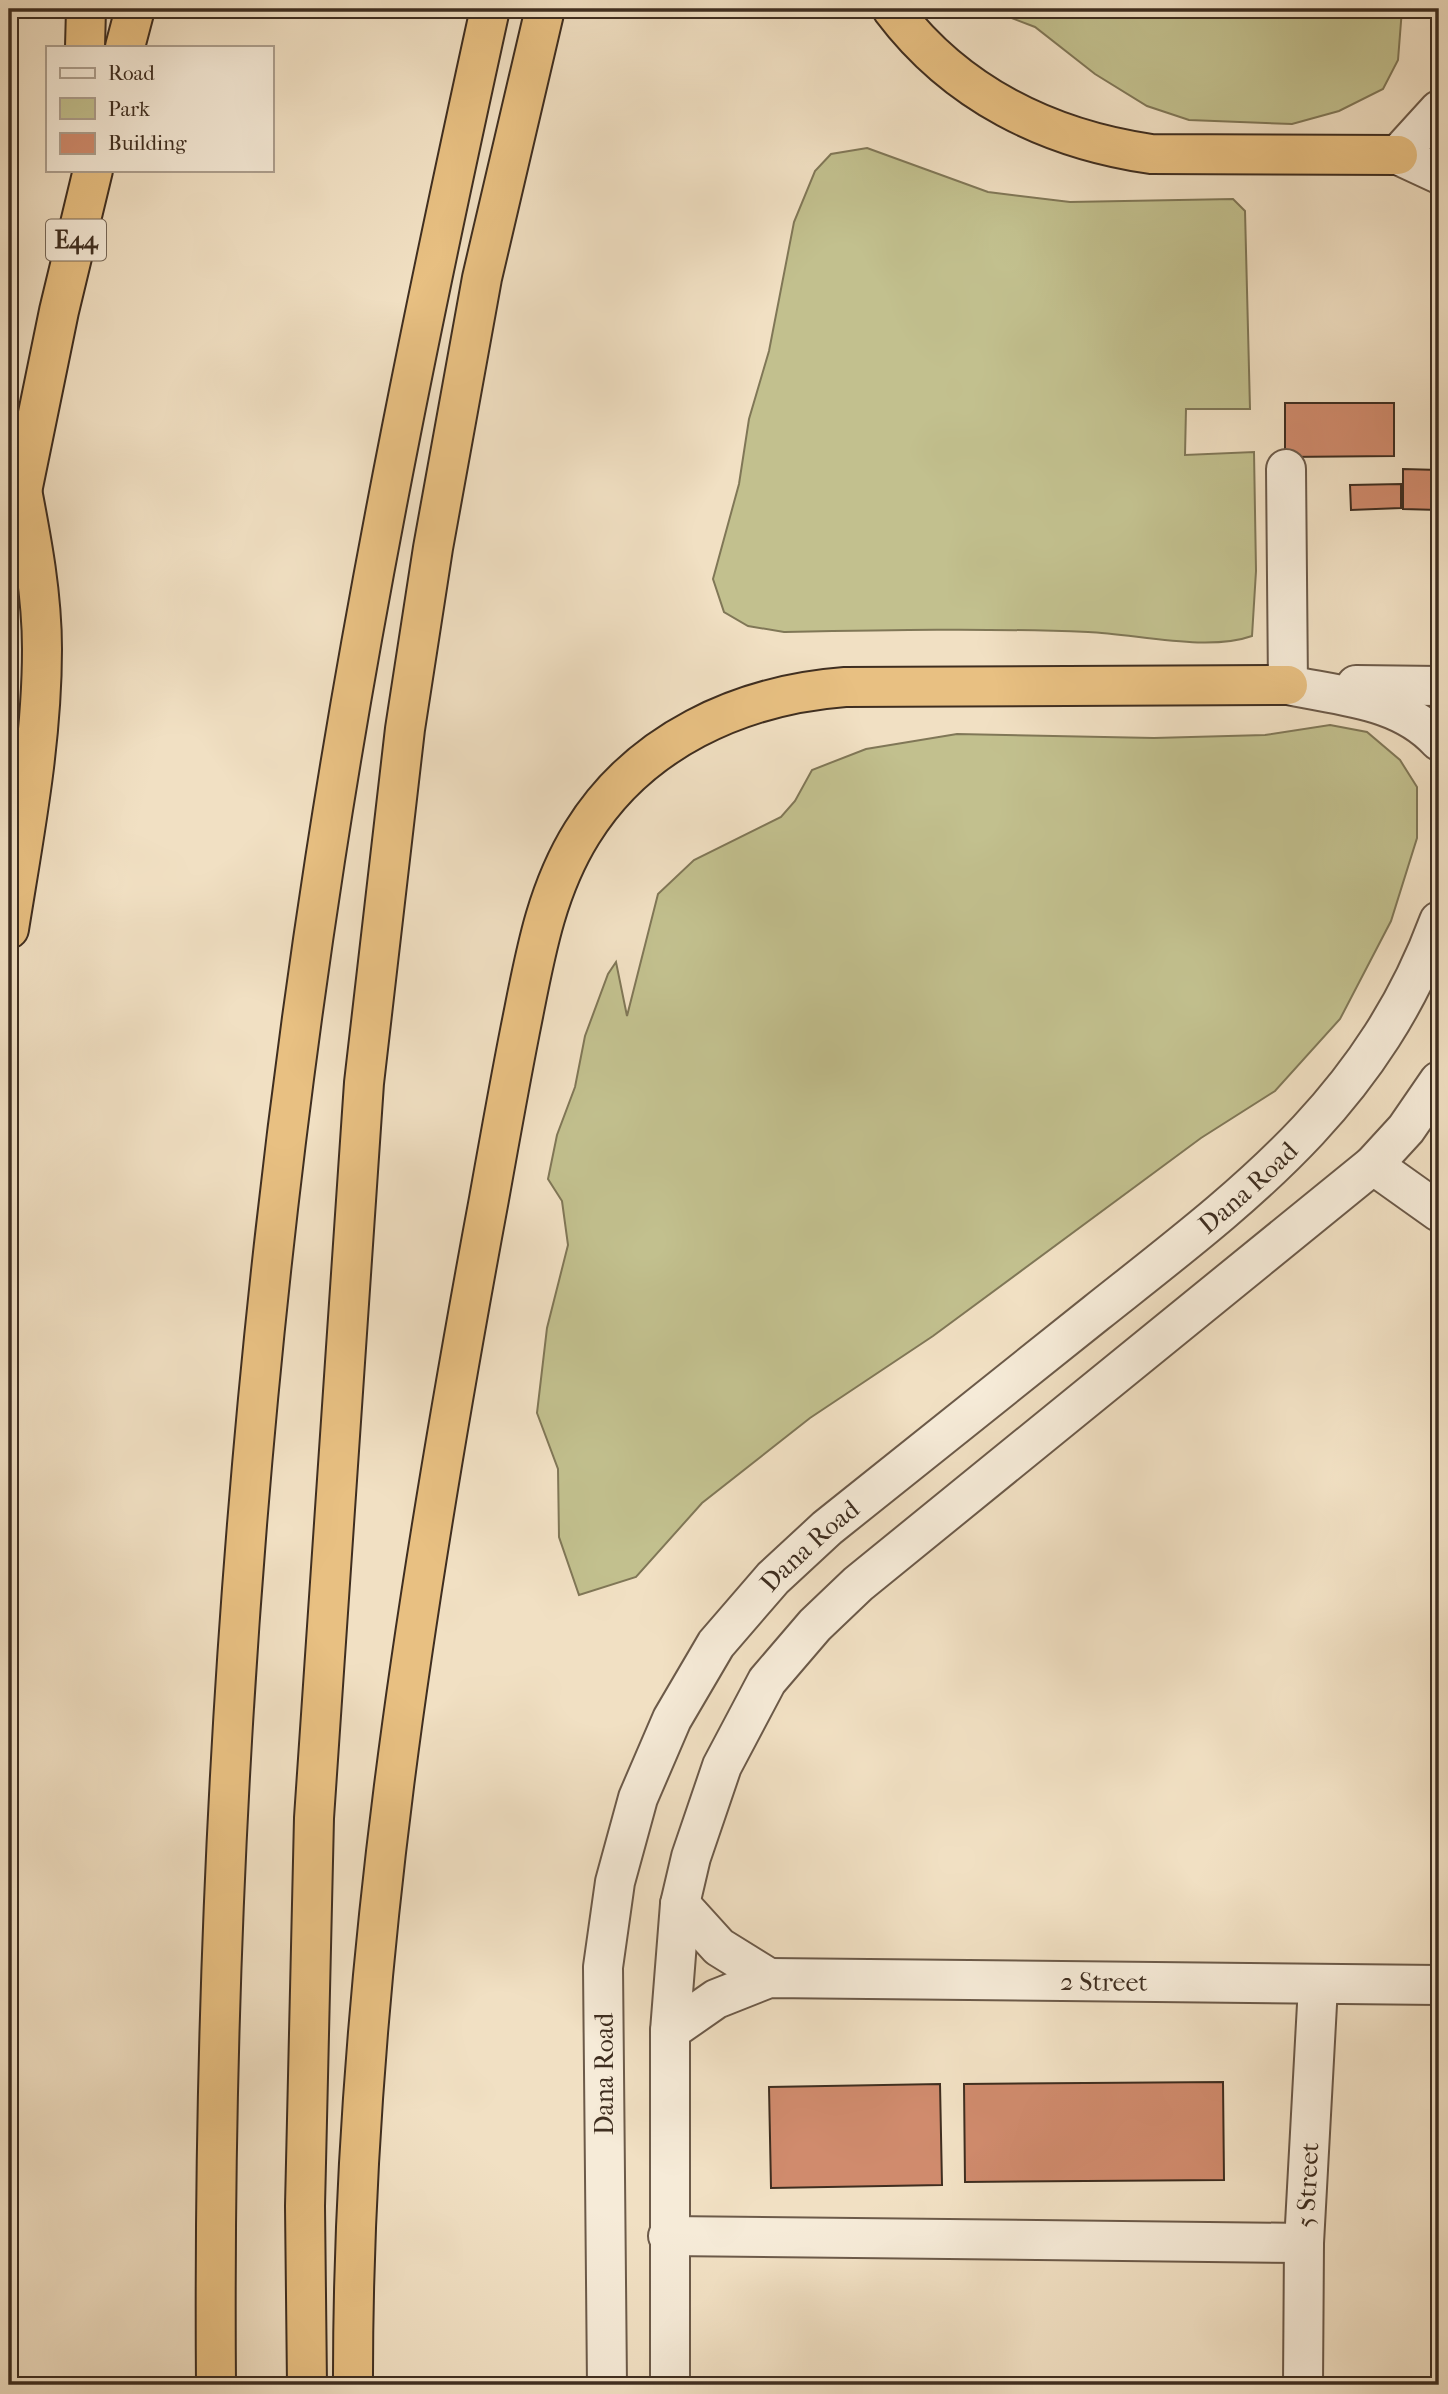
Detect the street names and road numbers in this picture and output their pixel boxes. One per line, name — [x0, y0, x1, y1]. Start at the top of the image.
road number: E44 — [46, 220, 106, 260]
street label: Dana Road — [1192, 1135, 1304, 1240]
street label: Dana Road — [753, 1492, 866, 1597]
street label: 2 Street — [1060, 1966, 1149, 1997]
street label: Dana Road — [589, 2012, 620, 2135]
street label: 5 Street — [1289, 2141, 1325, 2229]

